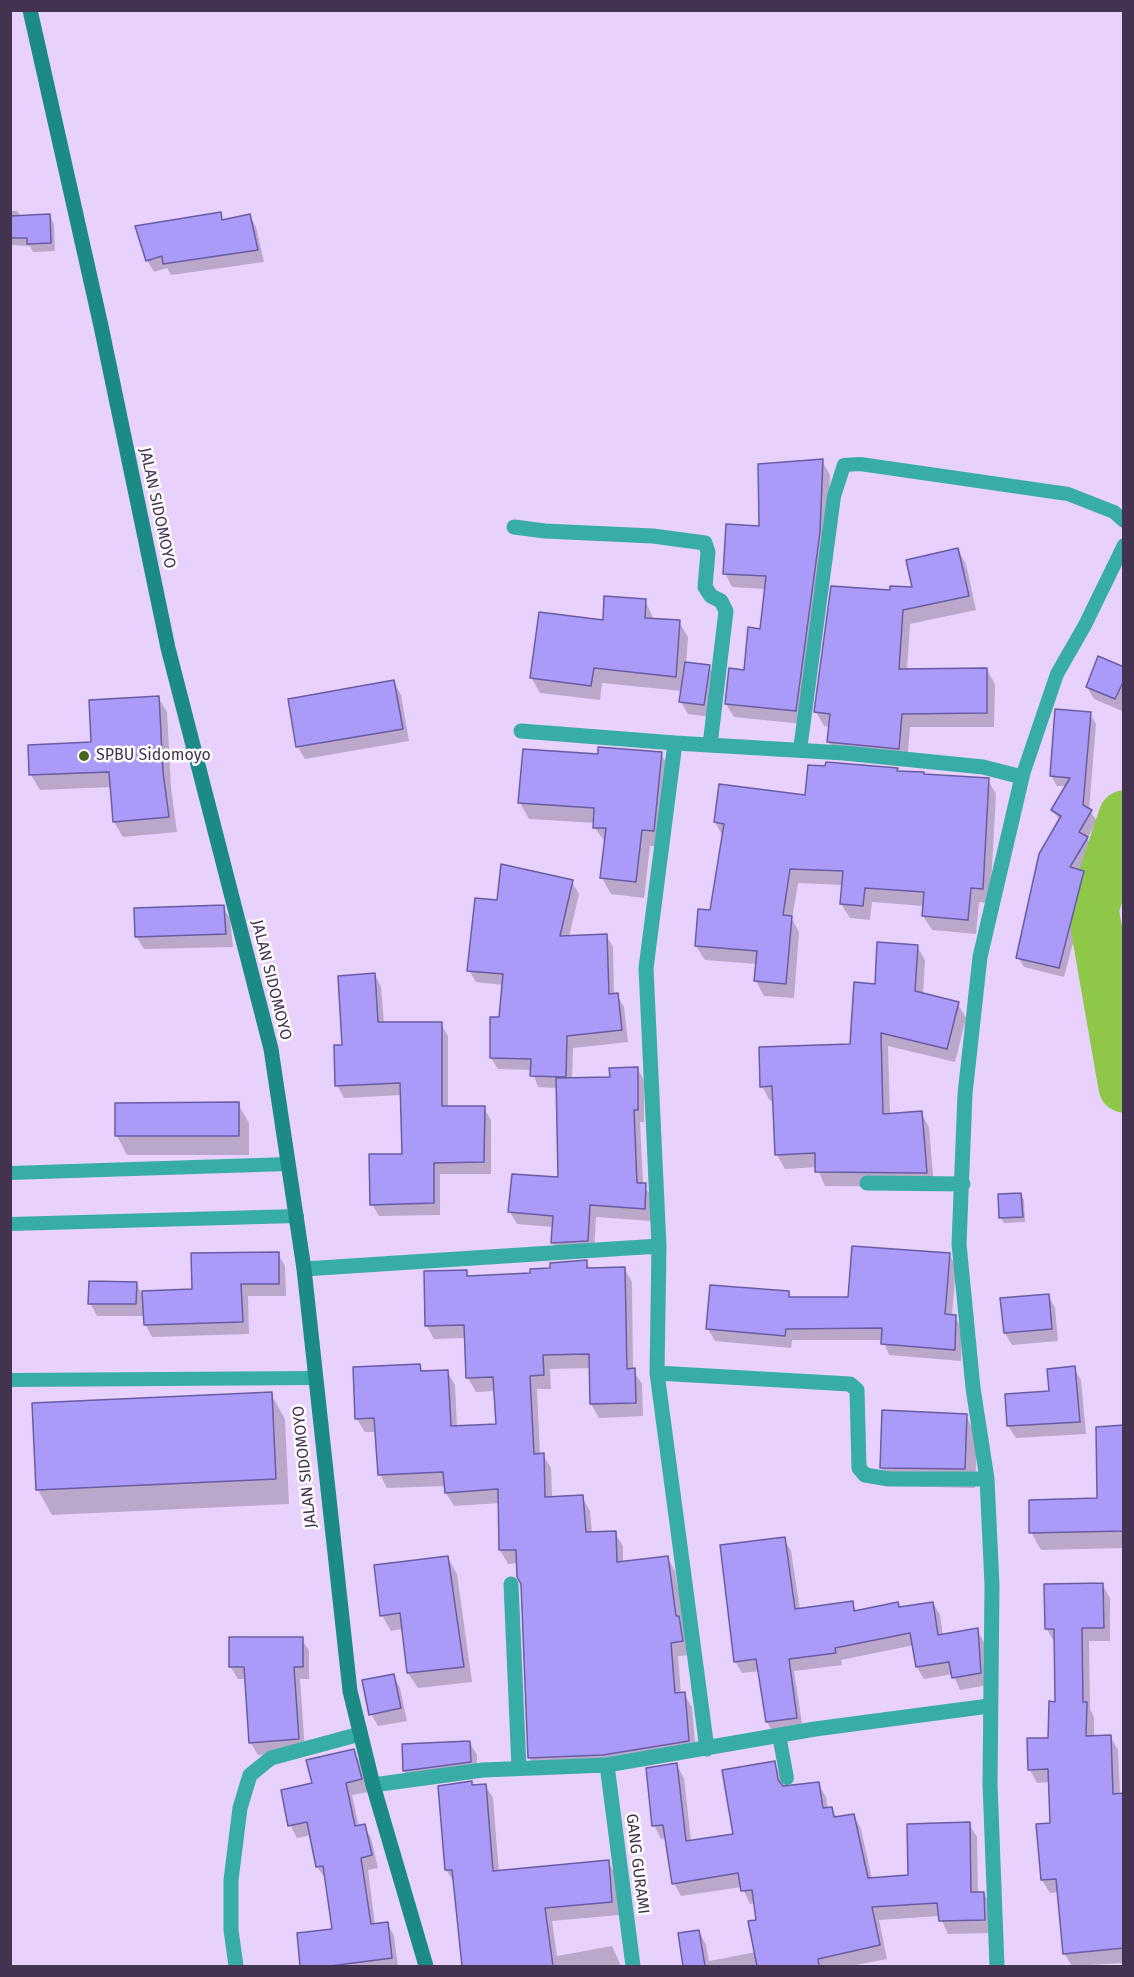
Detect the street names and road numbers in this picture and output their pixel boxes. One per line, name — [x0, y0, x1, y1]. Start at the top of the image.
street label: JALAN SIDOMOYO — [135, 446, 179, 570]
street label: JALAN SIDOMOYO — [247, 918, 295, 1042]
street label: JALAN SIDOMOYO — [289, 1405, 321, 1529]
street label: GANG GURAMI — [621, 1813, 653, 1915]

